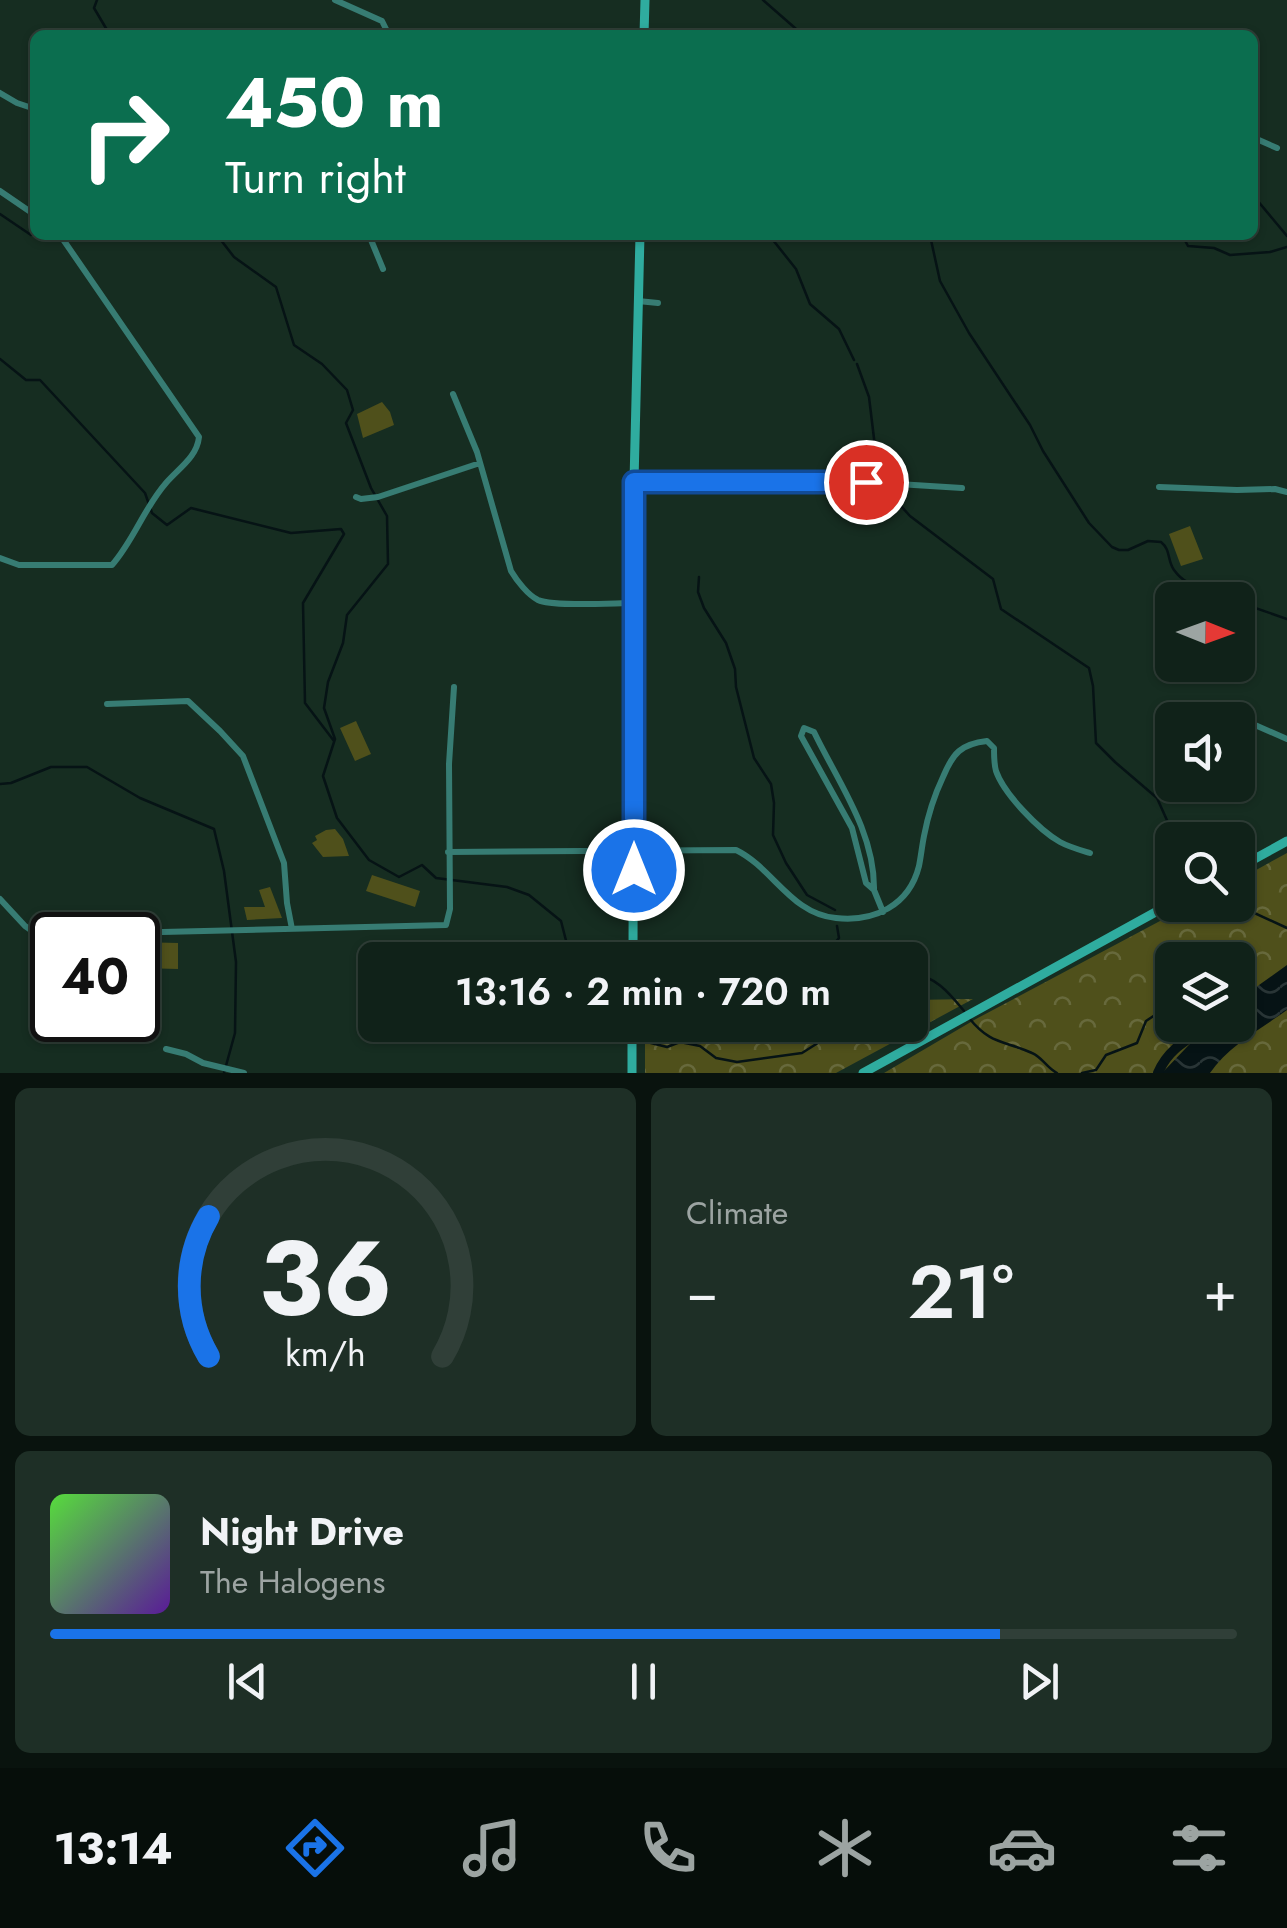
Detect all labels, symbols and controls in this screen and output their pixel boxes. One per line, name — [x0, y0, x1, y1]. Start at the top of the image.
text: 450 m — [225, 52, 444, 153]
icon: right — [60, 70, 190, 200]
text: Turn right — [225, 145, 406, 210]
pin — [824, 440, 909, 525]
icon: arrive — [839, 455, 894, 510]
north arrow — [1155, 582, 1255, 682]
map controls — [1155, 582, 1255, 1042]
button: sound — [1155, 702, 1255, 802]
position arrow — [582, 818, 686, 922]
button: search — [1155, 822, 1255, 922]
speed limit sign: 40 — [30, 912, 160, 1042]
button: layers — [1155, 942, 1255, 1042]
text: 13:16 · 2 min · 720 m — [455, 964, 831, 1019]
text: Climate — [686, 1190, 788, 1236]
text: 36 — [258, 1203, 393, 1353]
text: 21° — [908, 1238, 1014, 1346]
text: − — [686, 1252, 718, 1332]
text: + — [1203, 1252, 1237, 1332]
text: km/h — [285, 1328, 366, 1379]
text: Night Drive — [200, 1504, 404, 1559]
text: The Halogens — [200, 1559, 385, 1605]
icon: previous — [220, 1654, 275, 1709]
icon: pause — [616, 1654, 671, 1709]
icon: next — [1012, 1654, 1067, 1709]
icon: directions — [280, 1813, 350, 1883]
icon: music — [457, 1813, 527, 1883]
icon: phone — [633, 1813, 703, 1883]
icon: climate — [810, 1813, 880, 1883]
icon: car — [987, 1813, 1057, 1883]
icon: filters — [1164, 1813, 1234, 1883]
text: 13:14 — [53, 1816, 173, 1881]

